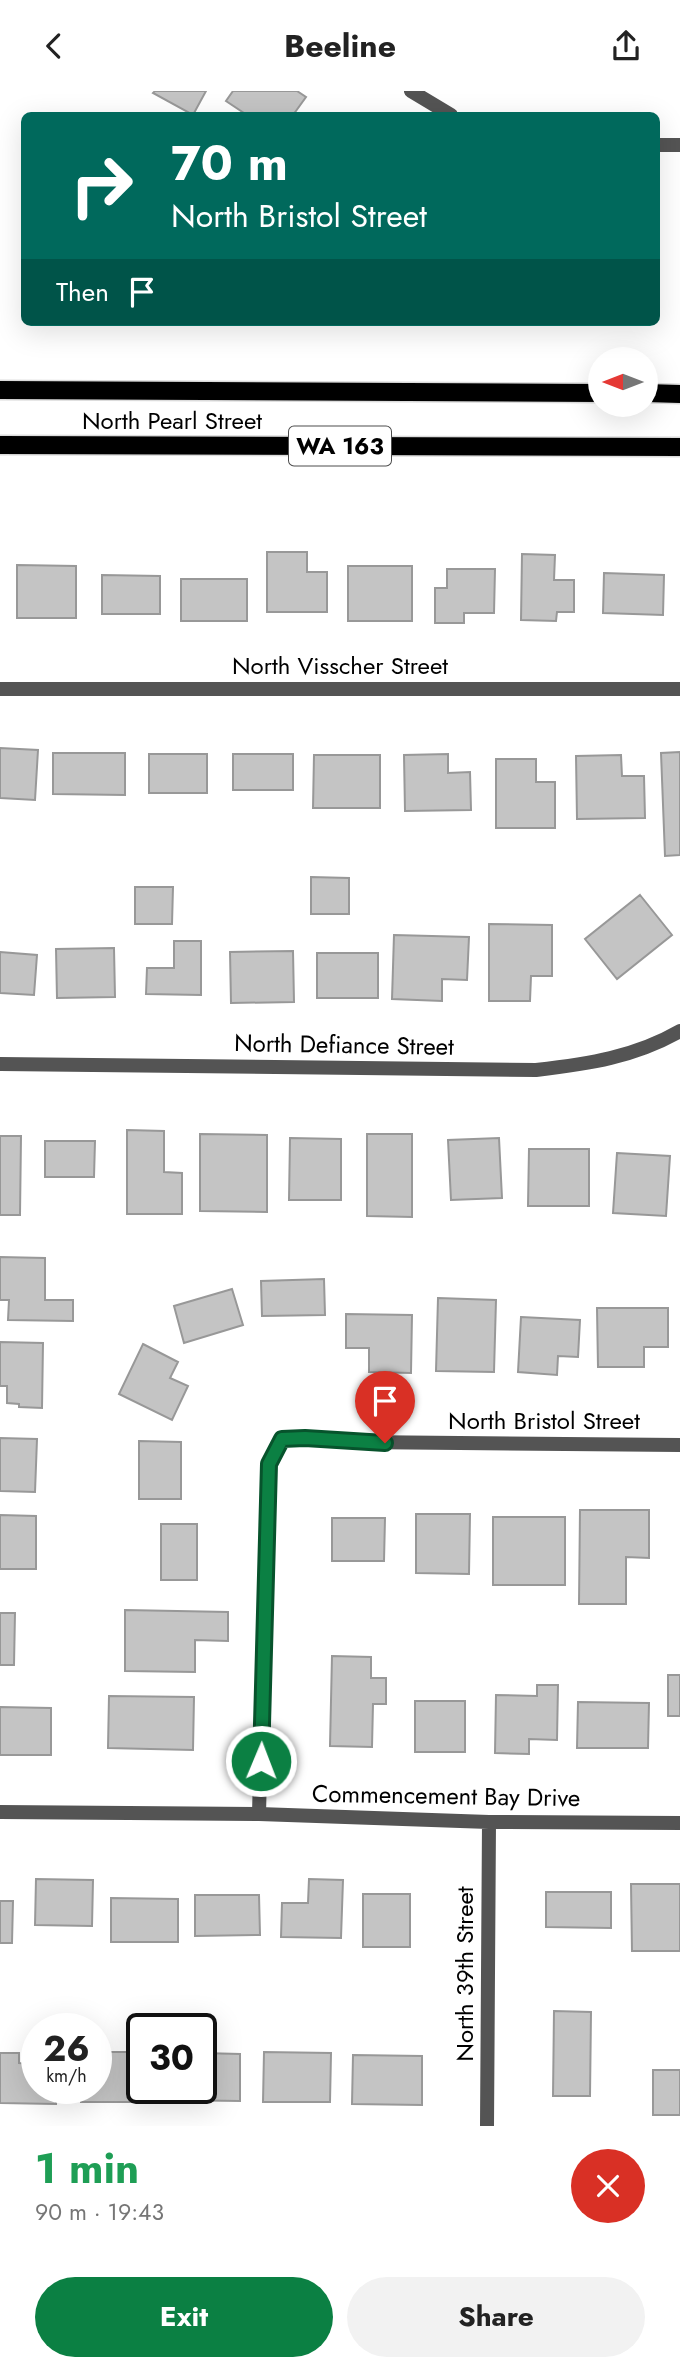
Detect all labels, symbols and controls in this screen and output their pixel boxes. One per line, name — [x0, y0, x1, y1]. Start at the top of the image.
text: Beeline — [284, 23, 396, 69]
icon: back — [35, 27, 73, 65]
icon: share — [607, 27, 645, 65]
text: 70 m — [171, 128, 288, 198]
icon: right — [56, 140, 147, 231]
text: North Bristol Street — [171, 193, 427, 239]
text: Then — [56, 273, 109, 311]
icon: arrive — [123, 273, 161, 311]
north arrow — [588, 347, 658, 417]
map controls — [588, 347, 658, 417]
street label: North Pearl Street — [82, 403, 262, 438]
road number: WA 163 — [289, 427, 391, 465]
street label: North Visscher Street — [232, 648, 448, 683]
street label: North Defiance Street — [234, 1025, 454, 1064]
pin — [355, 1371, 415, 1443]
icon: arrive — [366, 1382, 404, 1420]
street label: North Bristol Street — [448, 1403, 640, 1438]
position arrow — [224, 1724, 298, 1798]
street label: Commencement Bay Drive — [312, 1776, 580, 1815]
street label: North 39th Street — [447, 1886, 482, 2062]
speed limit sign: 30 — [126, 2013, 217, 2104]
text: 26 — [43, 2024, 90, 2074]
text: km/h — [46, 2063, 87, 2089]
text: 1 min — [35, 2138, 139, 2199]
button: close — [571, 2149, 645, 2223]
text: 90 m · 19:43 — [35, 2195, 164, 2229]
button: Exit — [35, 2277, 333, 2357]
button: Share — [347, 2277, 645, 2357]

